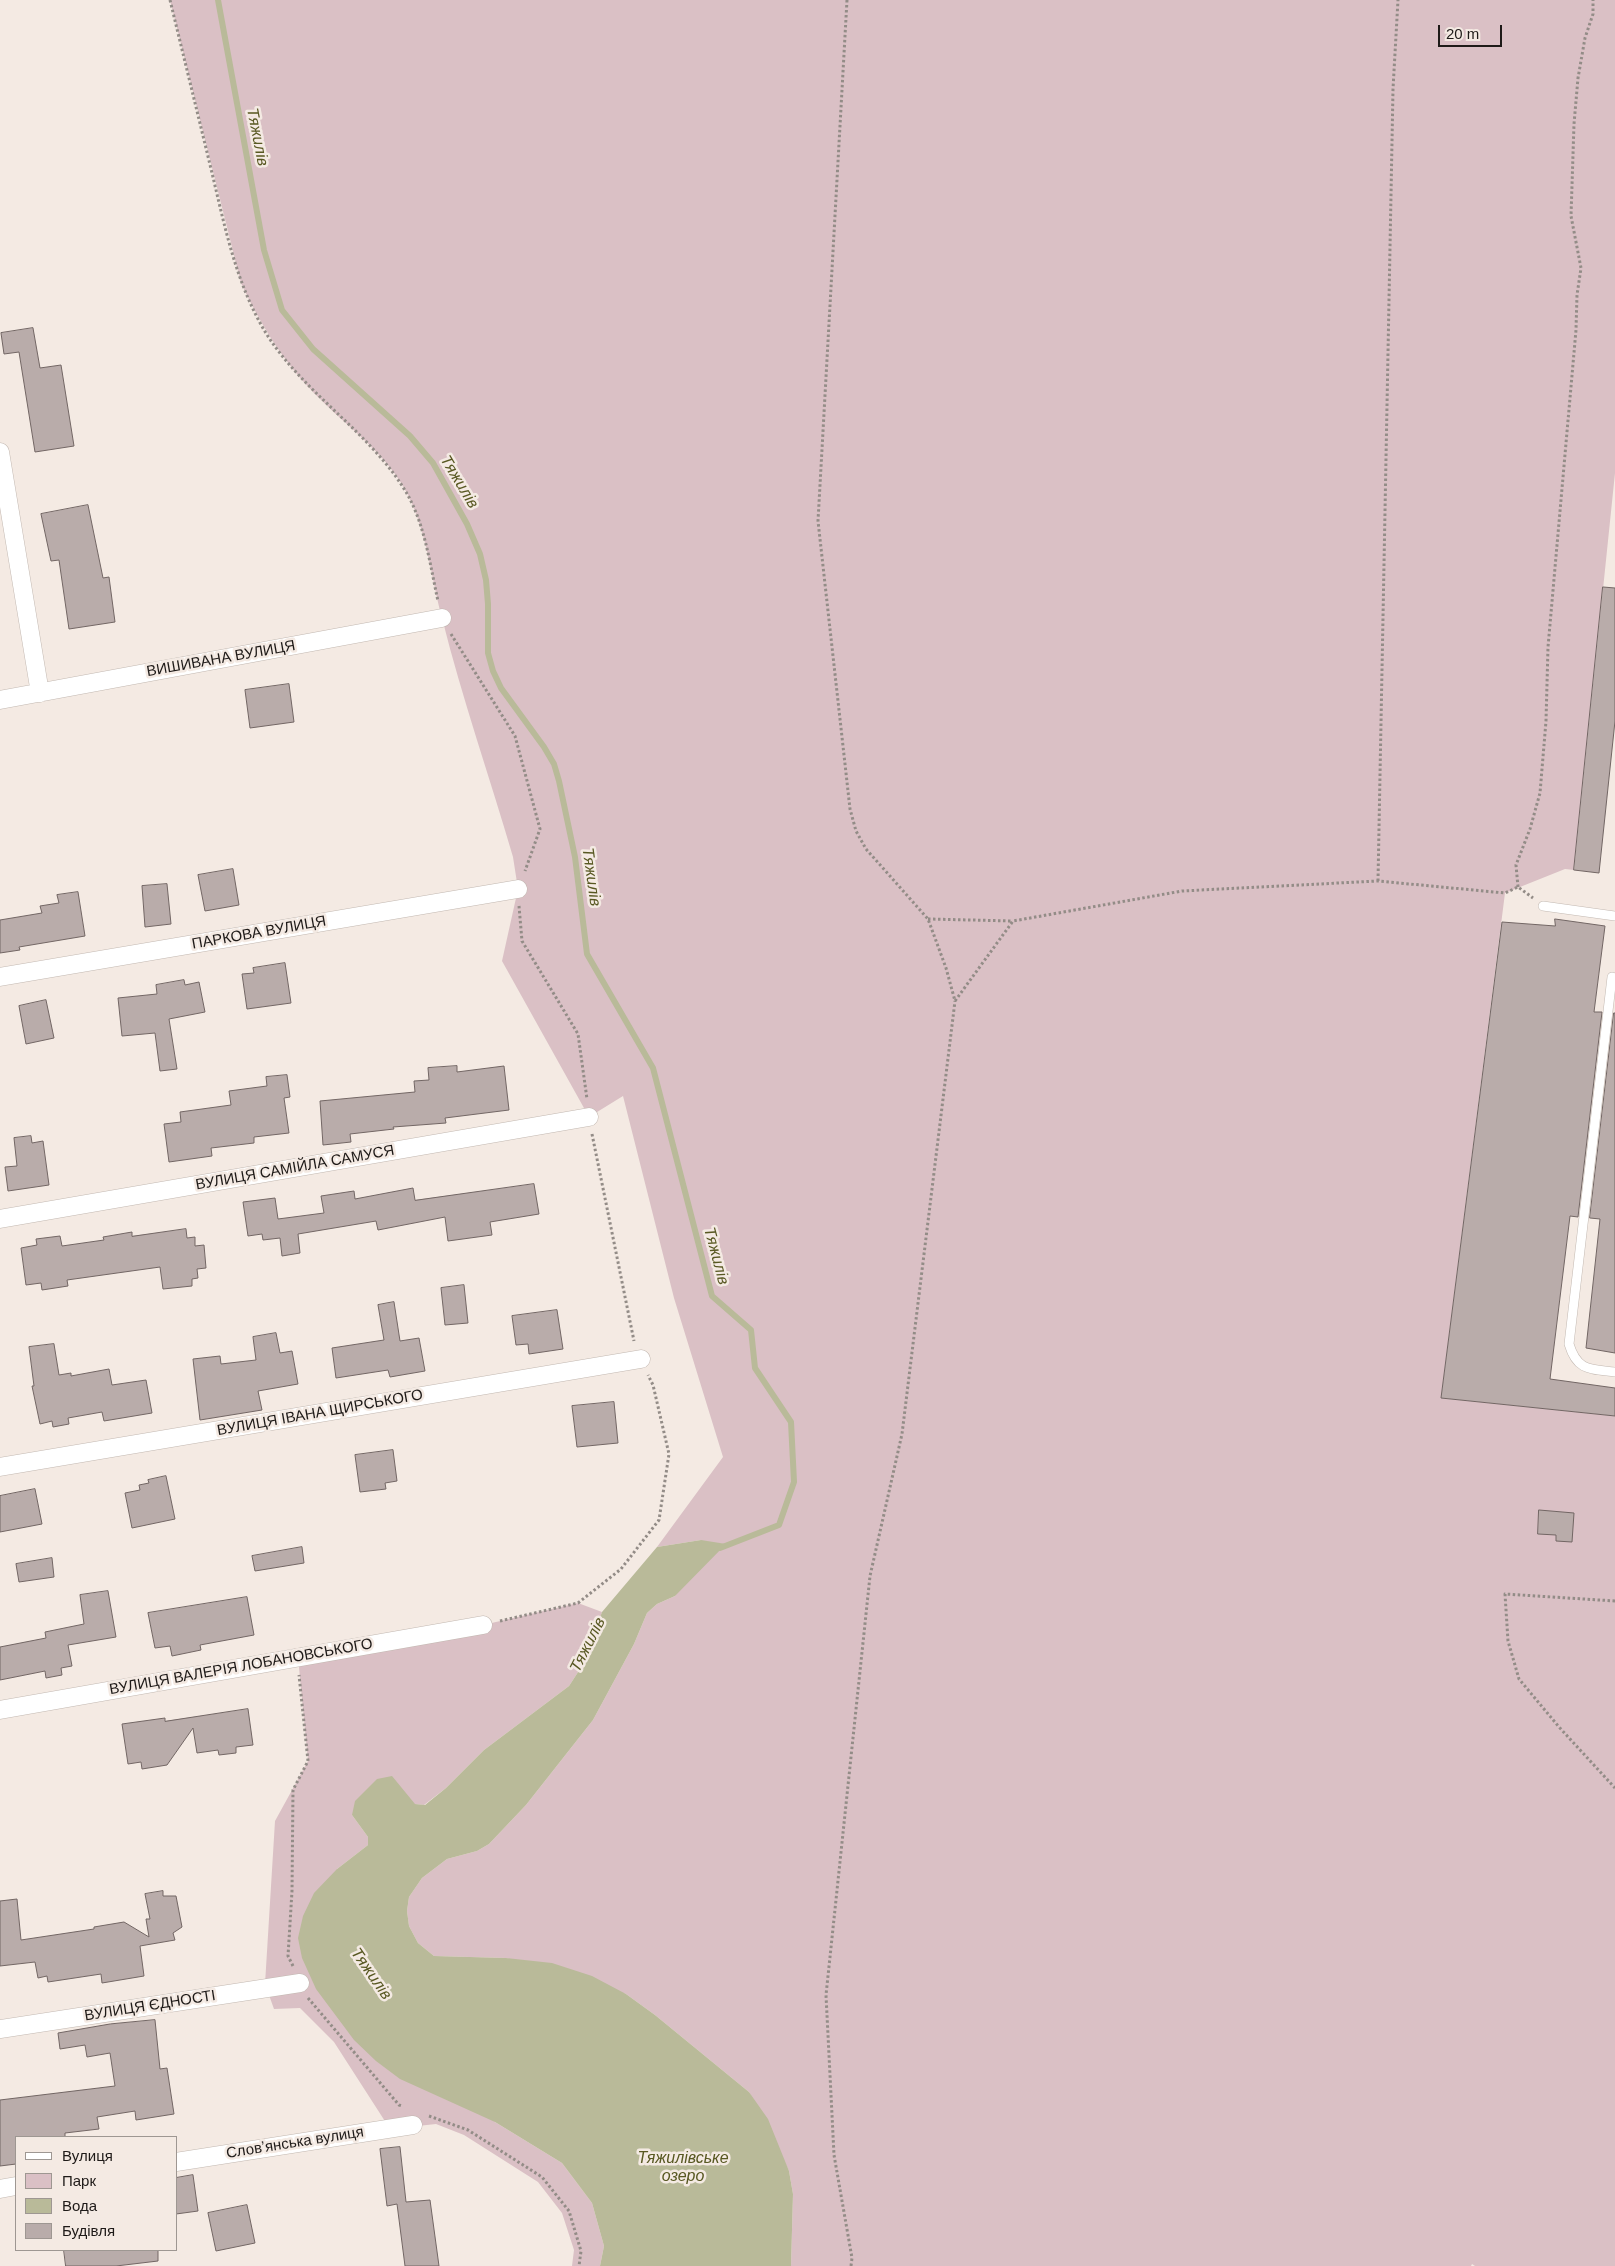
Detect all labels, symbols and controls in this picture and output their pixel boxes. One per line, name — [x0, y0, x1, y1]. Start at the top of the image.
scale bar — [1440, 15, 1504, 47]
text: 20 m — [1446, 25, 1479, 42]
water label: Тяжилів — [242, 106, 272, 168]
water label: Тяжилів — [436, 452, 482, 512]
street label: ВИШИВАНА ВУЛИЦЯ — [145, 637, 297, 681]
water label: Тяжилів — [577, 847, 605, 907]
street label: ПАРКОВА ВУЛИЦЯ — [191, 912, 327, 954]
street label: ВУЛИЦЯ САМІЙЛА САМУСЯ — [194, 1142, 396, 1194]
water label: Тяжилів — [699, 1225, 733, 1287]
street label: ВУЛИЦЯ ІВАНА ЩИРСЬКОГО — [216, 1386, 424, 1440]
water label: Тяжилів — [566, 1615, 610, 1675]
street label: ВУЛИЦЯ ВАЛЕРІЯ ЛОБАНОВСЬКОГО — [108, 1635, 374, 1699]
water label: Тяжилів — [346, 1944, 396, 2004]
street label: ВУЛИЦЯ ЄДНОСТІ — [83, 1987, 217, 2025]
street label: Словʼянська вулиця — [225, 2123, 365, 2163]
legend — [15, 2136, 178, 2251]
text: Вулиця — [62, 2147, 113, 2164]
water label: Тяжилівське озеро — [637, 2149, 729, 2187]
text: Парк — [62, 2172, 96, 2189]
text: Вода — [62, 2197, 97, 2214]
text: Будівля — [62, 2222, 115, 2239]

